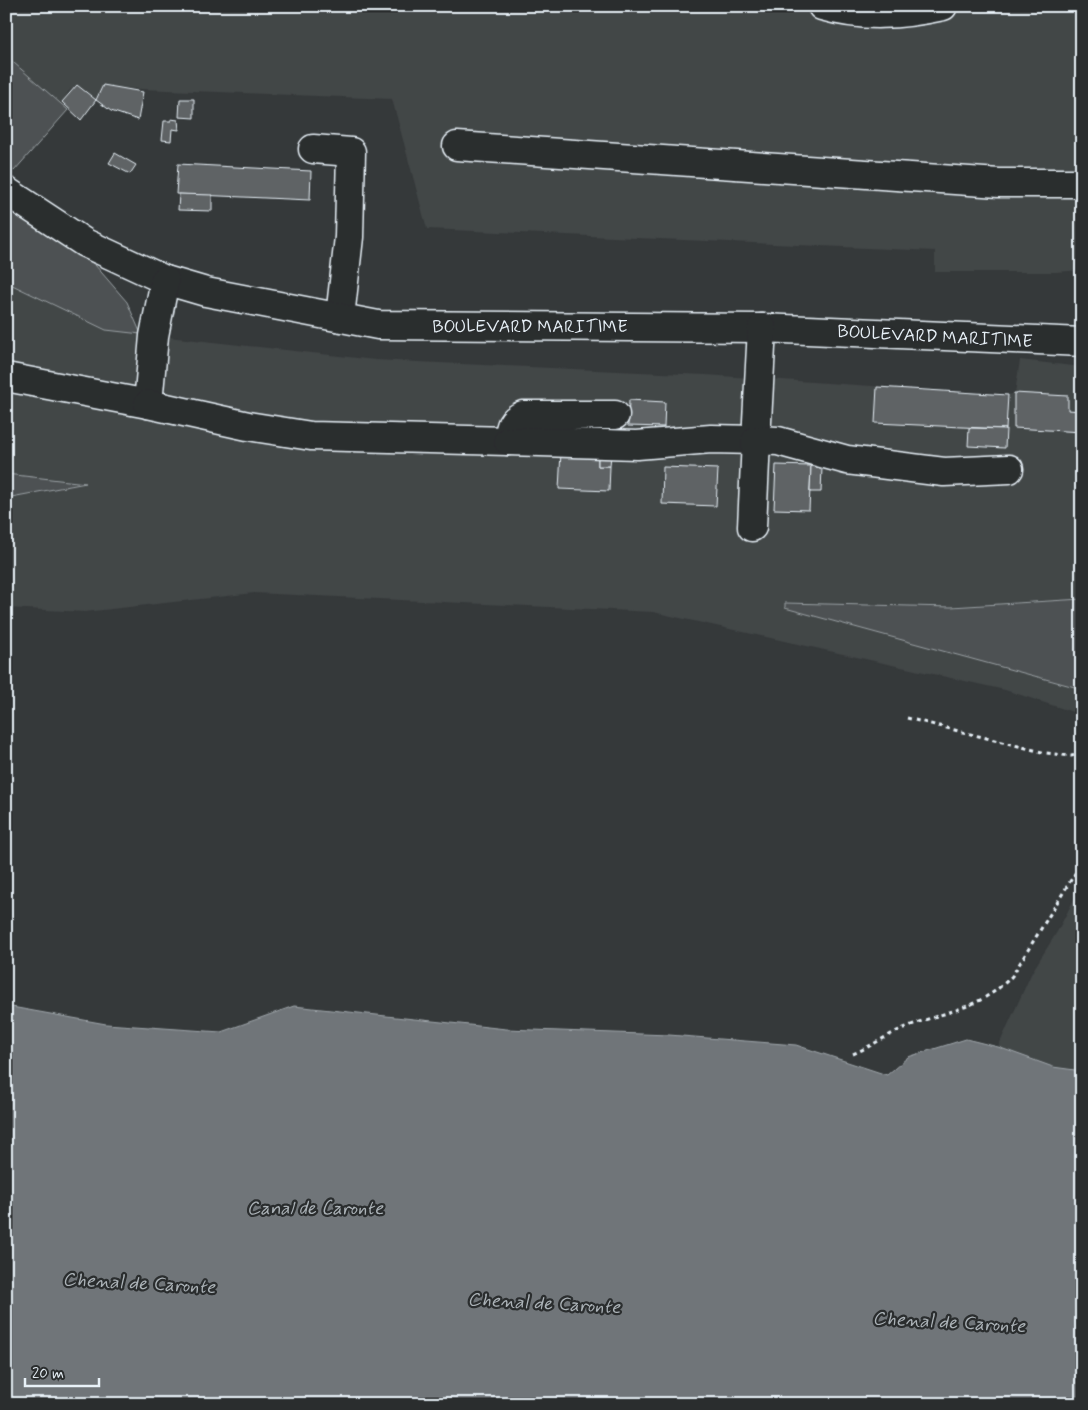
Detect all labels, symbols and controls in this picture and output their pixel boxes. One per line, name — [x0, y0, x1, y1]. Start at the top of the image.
street label: BOULEVARD MARITIME — [432, 315, 628, 339]
street label: BOULEVARD MARITIME — [837, 320, 1033, 354]
water label: Canal de Caronte — [247, 1196, 384, 1221]
water label: Chenal de Caronte — [62, 1267, 217, 1300]
water label: Chenal de Caronte — [467, 1287, 622, 1320]
water label: Chenal de Caronte — [872, 1306, 1027, 1339]
scale bar — [25, 1355, 99, 1387]
text: 20 m — [32, 1364, 64, 1384]

